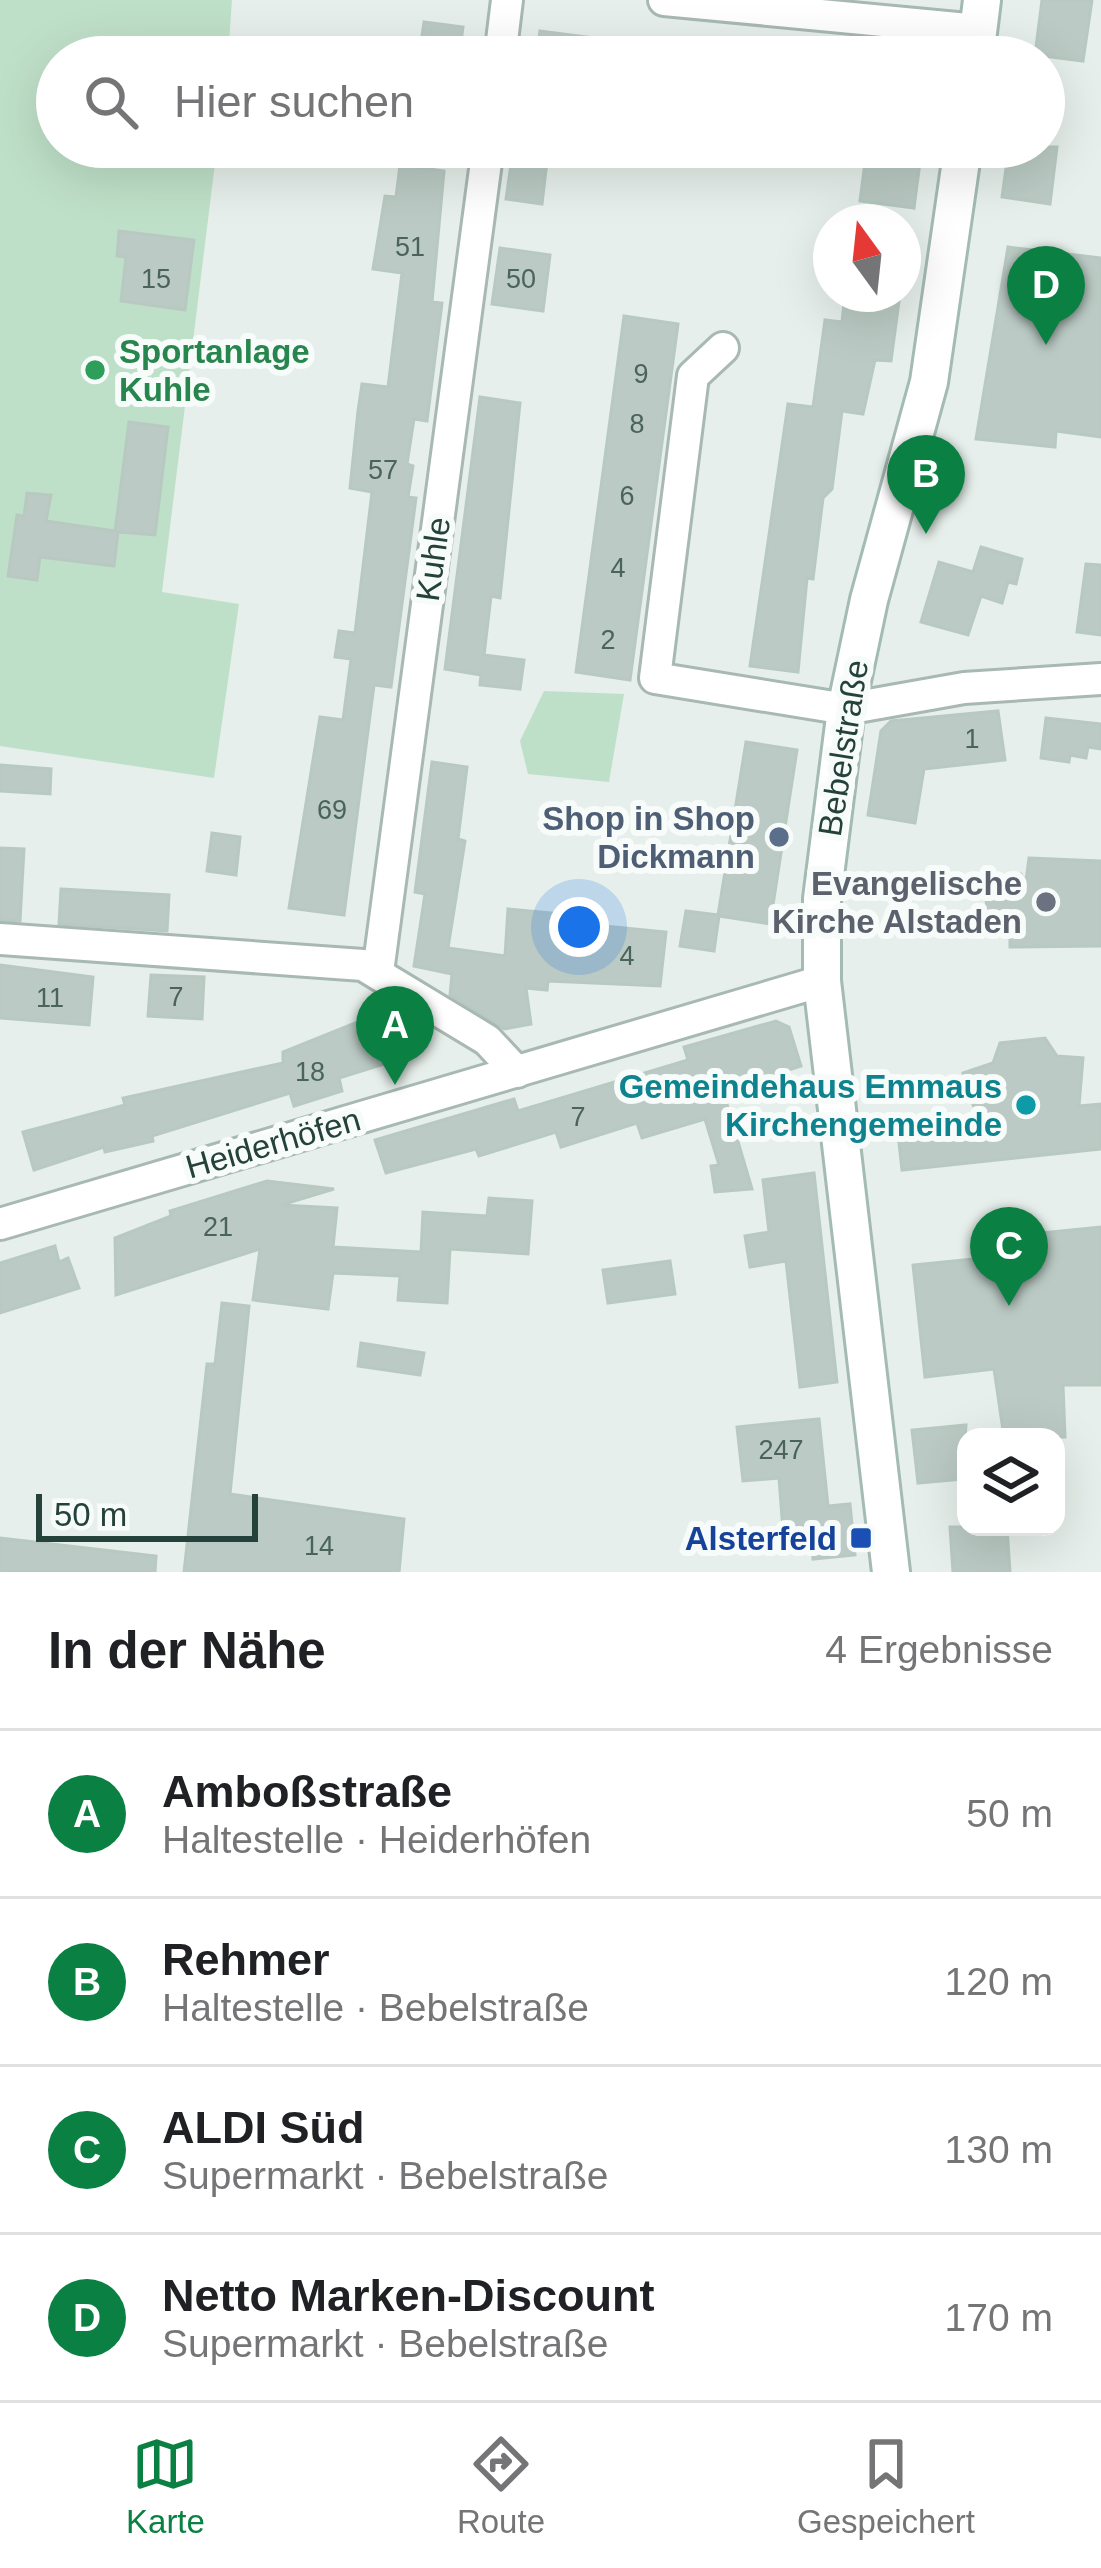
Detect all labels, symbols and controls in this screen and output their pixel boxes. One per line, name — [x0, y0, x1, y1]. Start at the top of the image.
search box — [36, 36, 1065, 168]
icon: search — [78, 69, 144, 135]
text: Hier suchen — [174, 76, 414, 127]
north arrow — [813, 204, 921, 312]
house number: 51 — [395, 232, 425, 262]
pin: D — [1007, 246, 1085, 345]
house number: 15 — [141, 264, 171, 294]
house number: 50 — [506, 264, 536, 294]
place label: Sportanlage Kuhle — [119, 333, 310, 408]
marker: Sportanlage Kuhle — [82, 357, 108, 383]
house number: 9 — [633, 359, 649, 389]
house number: 8 — [629, 409, 645, 439]
pin: B — [887, 435, 965, 534]
house number: 57 — [368, 455, 398, 485]
house number: 6 — [619, 481, 635, 511]
street label: Kuhle — [409, 515, 457, 603]
house number: 4 — [610, 553, 626, 583]
house number: 2 — [600, 625, 616, 655]
street label: Bebelstraße — [811, 657, 875, 839]
house number: 1 — [964, 724, 980, 754]
house number: 69 — [317, 795, 347, 825]
place label: Shop in Shop Dickmann — [542, 800, 755, 875]
marker: Shop in Shop Dickmann — [766, 824, 792, 850]
place label: Evangelische Kirche Alstaden — [772, 865, 1022, 940]
marker: Evangelische Kirche Alstaden — [1033, 889, 1059, 915]
your location — [549, 897, 609, 957]
house number: 4 — [619, 941, 635, 971]
house number: 7 — [168, 982, 184, 1012]
house number: 11 — [36, 983, 64, 1013]
pin: A — [356, 986, 434, 1085]
house number: 18 — [295, 1057, 325, 1087]
place label: Gemeindehaus Emmaus Kirchengemeinde — [619, 1068, 1002, 1143]
marker: Gemeindehaus Emmaus Kirchengemeinde — [1013, 1092, 1039, 1118]
street label: Heiderhöfen — [181, 1100, 365, 1186]
house number: 7 — [570, 1102, 586, 1132]
pin: C — [970, 1207, 1048, 1306]
house number: 21 — [203, 1212, 233, 1242]
map controls — [957, 1428, 1065, 1536]
button: layers — [957, 1428, 1065, 1536]
house number: 247 — [758, 1435, 804, 1465]
scale bar — [36, 1488, 258, 1541]
text: 50 m — [54, 1496, 127, 1533]
place label: Alsterfeld — [685, 1520, 837, 1557]
marker: Alsterfeld — [848, 1525, 874, 1551]
house number: 14 — [304, 1531, 334, 1561]
text: In der Nähe — [48, 1622, 326, 1679]
text: 4 Ergebnisse — [825, 1628, 1053, 1671]
text: Amboßstraße — [162, 1766, 452, 1817]
text: A — [73, 1792, 101, 1835]
text: 50 m — [966, 1792, 1053, 1835]
text: Haltestelle · Heiderhöfen — [162, 1818, 591, 1861]
text: Rehmer — [162, 1934, 330, 1985]
text: B — [73, 1960, 101, 2003]
text: 120 m — [945, 1960, 1053, 2003]
text: Haltestelle · Bebelstraße — [162, 1986, 589, 2029]
text: ALDI Süd — [162, 2102, 364, 2153]
text: C — [73, 2128, 101, 2171]
text: 130 m — [945, 2128, 1053, 2171]
text: Supermarkt · Bebelstraße — [162, 2154, 609, 2197]
text: Netto Marken-Discount — [162, 2270, 655, 2321]
text: D — [73, 2296, 101, 2339]
text: 170 m — [945, 2296, 1053, 2339]
text: Supermarkt · Bebelstraße — [162, 2322, 609, 2365]
tab: Karte — [126, 2431, 205, 2541]
tab: Route — [457, 2431, 545, 2541]
tab: Gespeichert — [797, 2431, 975, 2541]

